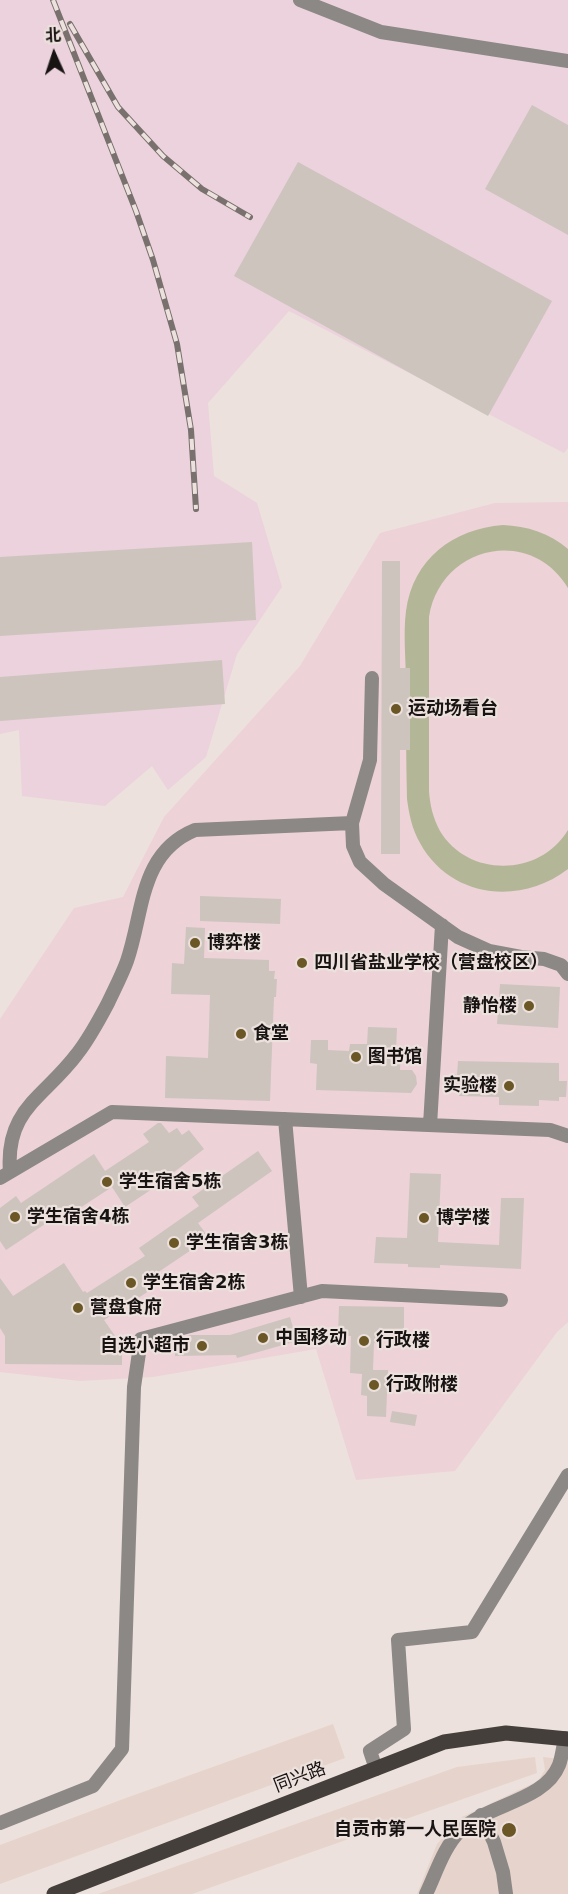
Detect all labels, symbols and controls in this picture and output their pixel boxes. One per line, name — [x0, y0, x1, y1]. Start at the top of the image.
north arrow — [24, 24, 84, 84]
text: 北 — [45, 26, 62, 45]
place label: 运动场看台 — [408, 698, 498, 720]
marker: 运动场看台 — [389, 702, 403, 716]
place label: 博弈楼 — [207, 932, 261, 954]
marker: 博弈楼 — [188, 936, 202, 950]
place label: 四川省盐业学校（营盘校区） — [314, 952, 548, 974]
marker: 四川省盐业学校（营盘校区） — [295, 956, 309, 970]
place label: 静怡楼 — [463, 995, 517, 1017]
marker: 静怡楼 — [522, 999, 536, 1013]
place label: 食堂 — [253, 1023, 289, 1045]
marker: 食堂 — [234, 1027, 248, 1041]
place label: 图书馆 — [368, 1046, 422, 1068]
marker: 图书馆 — [349, 1050, 363, 1064]
place label: 实验楼 — [443, 1075, 497, 1097]
marker: 实验楼 — [502, 1079, 516, 1093]
place label: 学生宿舍5栋 — [119, 1171, 222, 1193]
marker: 学生宿舍5栋 — [100, 1175, 114, 1189]
place label: 学生宿舍4栋 — [27, 1206, 130, 1228]
place label: 博学楼 — [436, 1207, 490, 1229]
marker: 学生宿舍4栋 — [8, 1210, 22, 1224]
marker: 博学楼 — [417, 1211, 431, 1225]
place label: 学生宿舍3栋 — [186, 1232, 289, 1254]
marker: 学生宿舍3栋 — [167, 1236, 181, 1250]
place label: 学生宿舍2栋 — [143, 1272, 246, 1294]
marker: 学生宿舍2栋 — [124, 1276, 138, 1290]
place label: 营盘食府 — [90, 1297, 162, 1319]
marker: 营盘食府 — [71, 1301, 85, 1315]
place label: 中国移动 — [275, 1327, 347, 1349]
place label: 行政楼 — [376, 1330, 430, 1352]
marker: 中国移动 — [256, 1331, 270, 1345]
marker: 行政楼 — [357, 1334, 371, 1348]
place label: 自选小超市 — [100, 1335, 190, 1357]
marker: 自选小超市 — [195, 1339, 209, 1353]
place label: 行政附楼 — [386, 1374, 458, 1396]
marker: 行政附楼 — [367, 1378, 381, 1392]
street label: 同兴路 — [271, 1758, 329, 1798]
place label: 自贡市第一人民医院 — [334, 1819, 496, 1841]
marker: 自贡市第一人民医院 — [500, 1821, 518, 1839]

